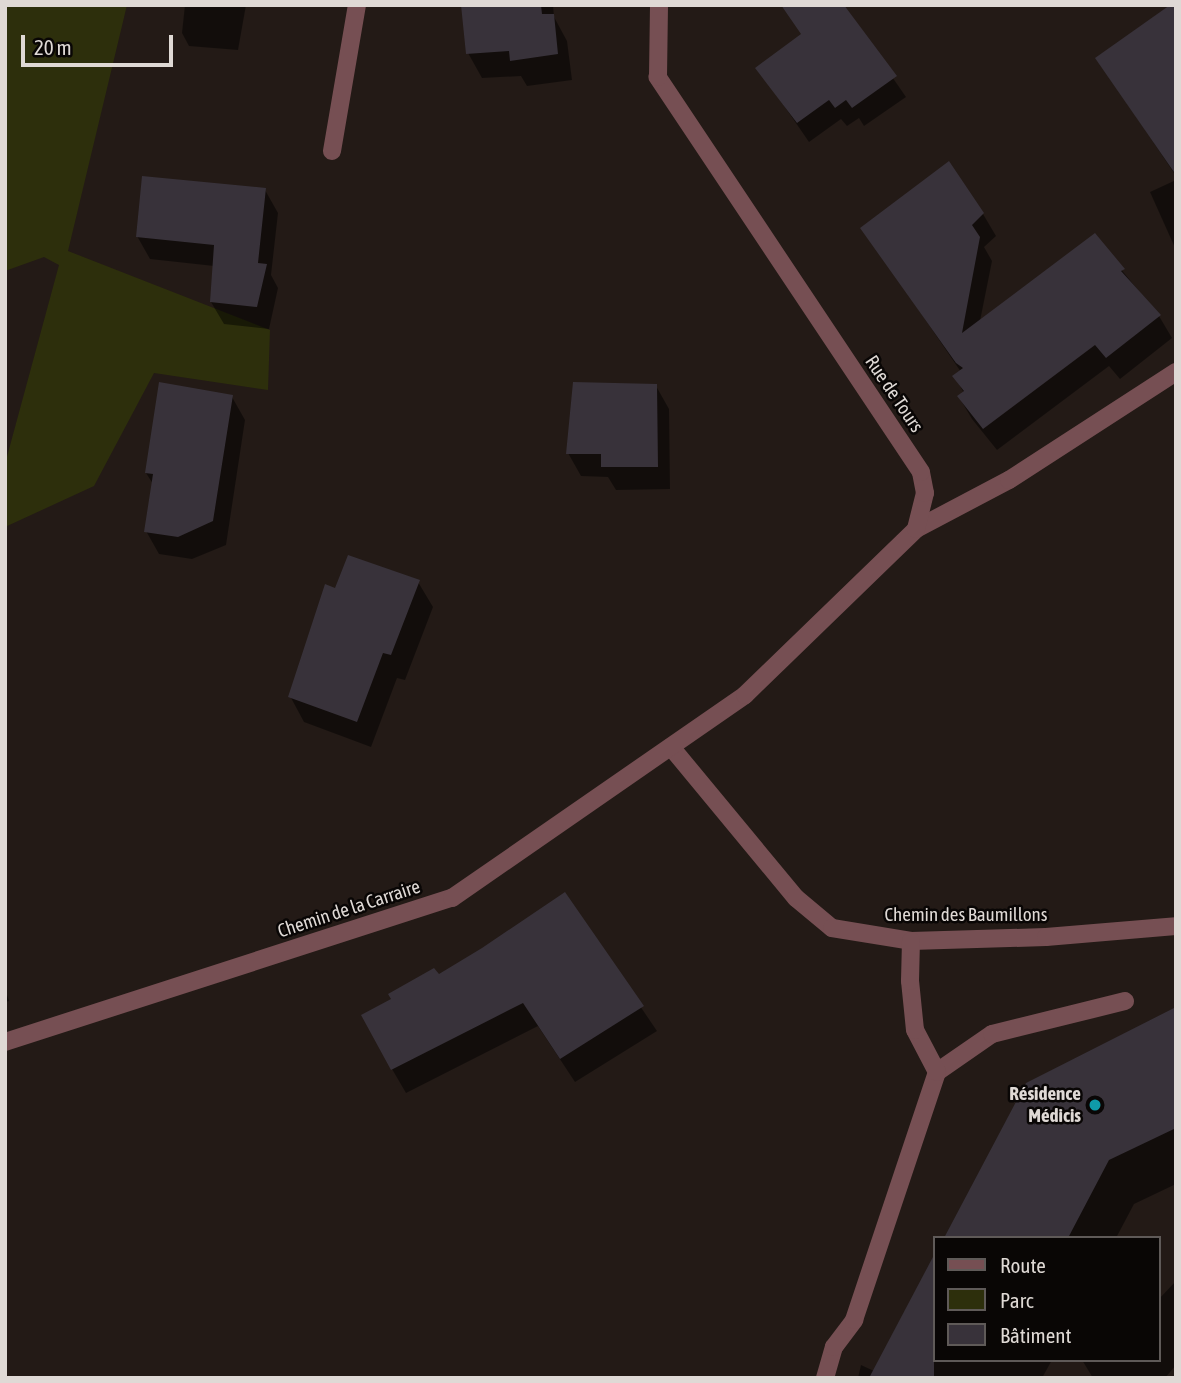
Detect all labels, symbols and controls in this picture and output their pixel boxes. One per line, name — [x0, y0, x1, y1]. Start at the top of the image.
scale bar — [24, 21, 177, 65]
text: 20 m — [34, 35, 72, 59]
street label: Rue de Tours — [860, 351, 928, 437]
street label: Chemin de la Carraire — [275, 875, 423, 943]
street label: Chemin des Baumillons — [884, 904, 1048, 926]
place label: Résidence Médicis — [1009, 1083, 1081, 1127]
marker: Résidence Médicis — [1087, 1097, 1103, 1113]
legend — [932, 1236, 1160, 1362]
text: Route — [1000, 1253, 1046, 1277]
text: Parc — [1000, 1288, 1034, 1312]
text: Bâtiment — [1000, 1323, 1071, 1347]

